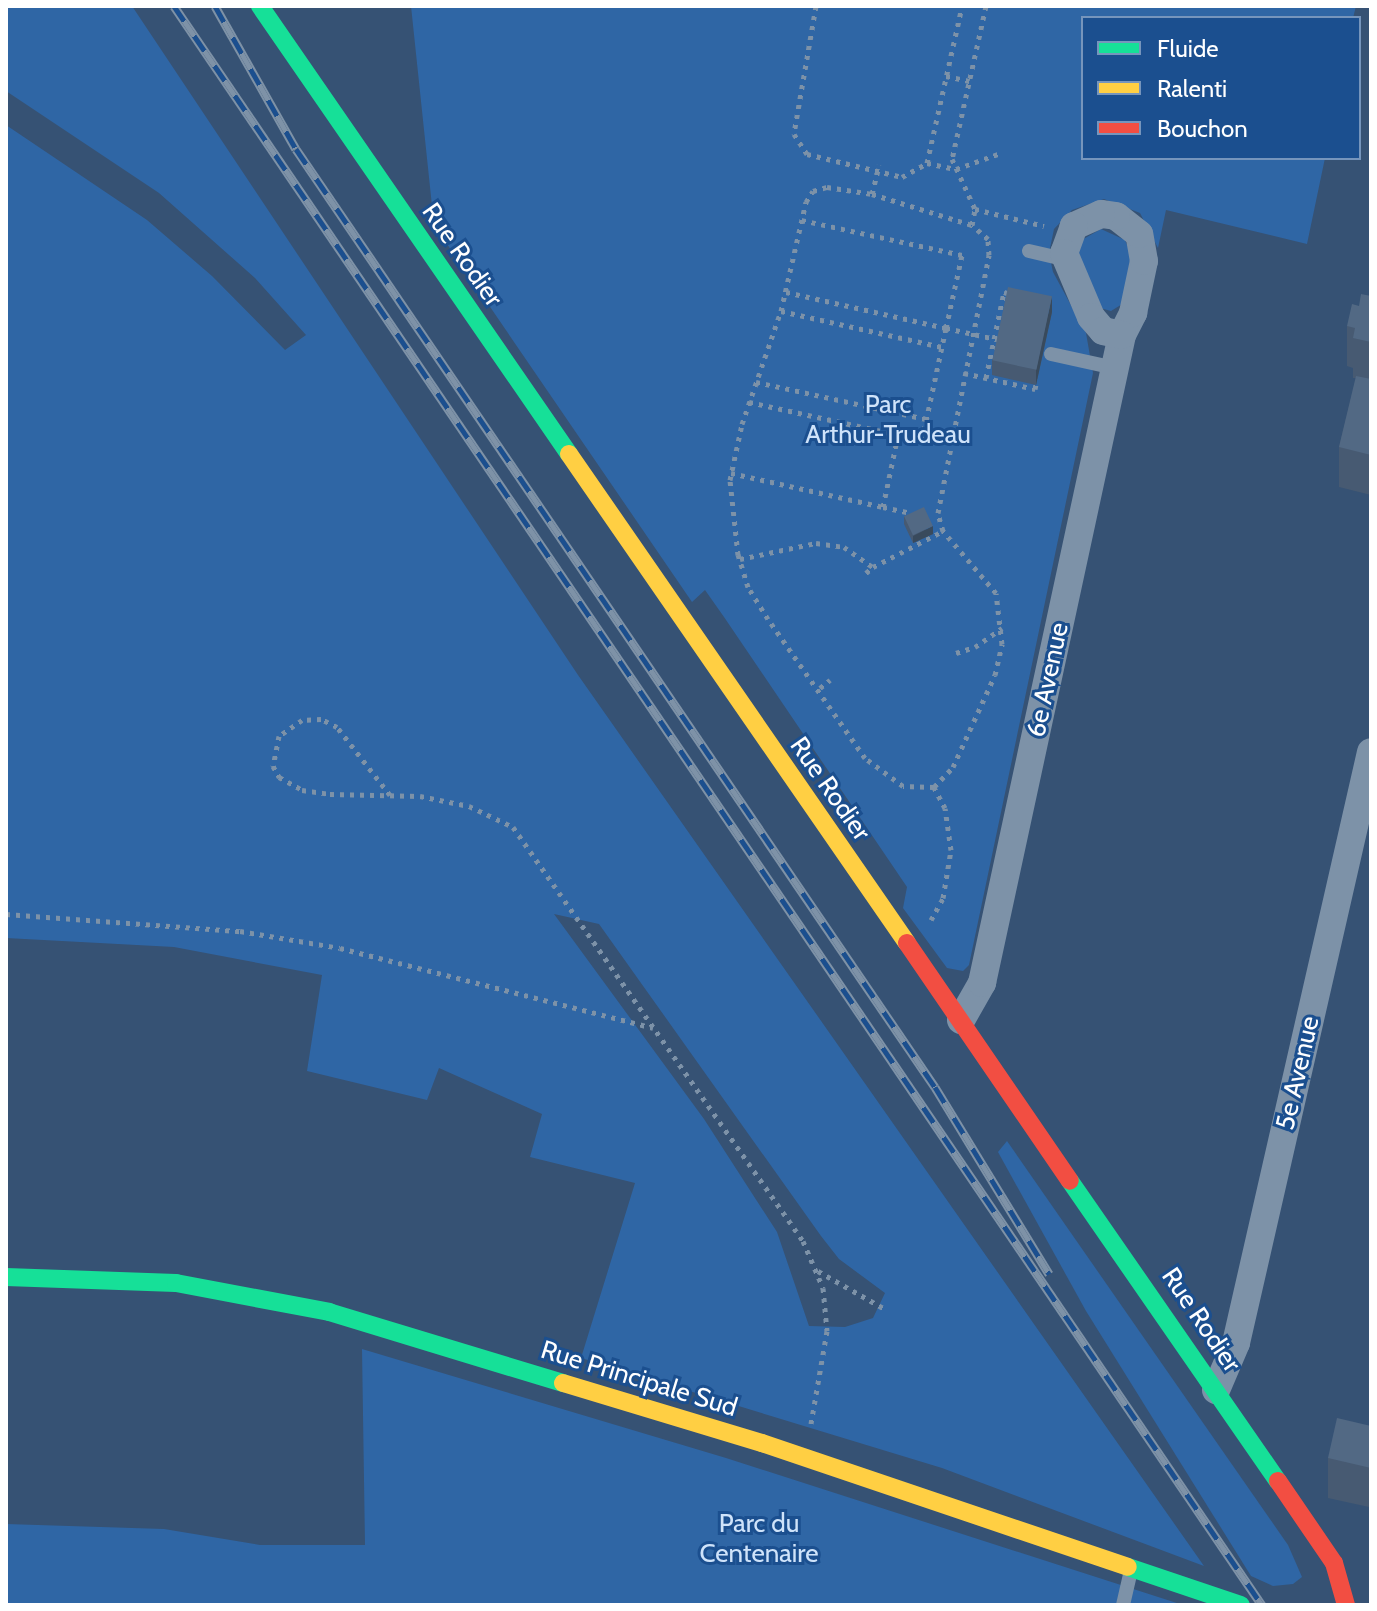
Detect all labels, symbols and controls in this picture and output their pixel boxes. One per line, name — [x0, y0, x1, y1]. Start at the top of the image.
legend — [1081, 16, 1361, 160]
text: Fluide — [1157, 34, 1219, 63]
text: Ralenti — [1157, 74, 1227, 103]
text: Bouchon — [1157, 114, 1248, 143]
street label: Rue Rodier — [415, 197, 509, 313]
park label: Parc Arthur-Trudeau — [805, 389, 971, 450]
street label: 6e Avenue — [1021, 620, 1075, 740]
street label: Rue Rodier — [783, 731, 877, 847]
street label: 5e Avenue — [1270, 1013, 1326, 1133]
street label: Rue Rodier — [1155, 1262, 1247, 1378]
street label: Rue Principale Sud — [537, 1334, 741, 1424]
park label: Parc du Centenaire — [700, 1508, 818, 1570]

